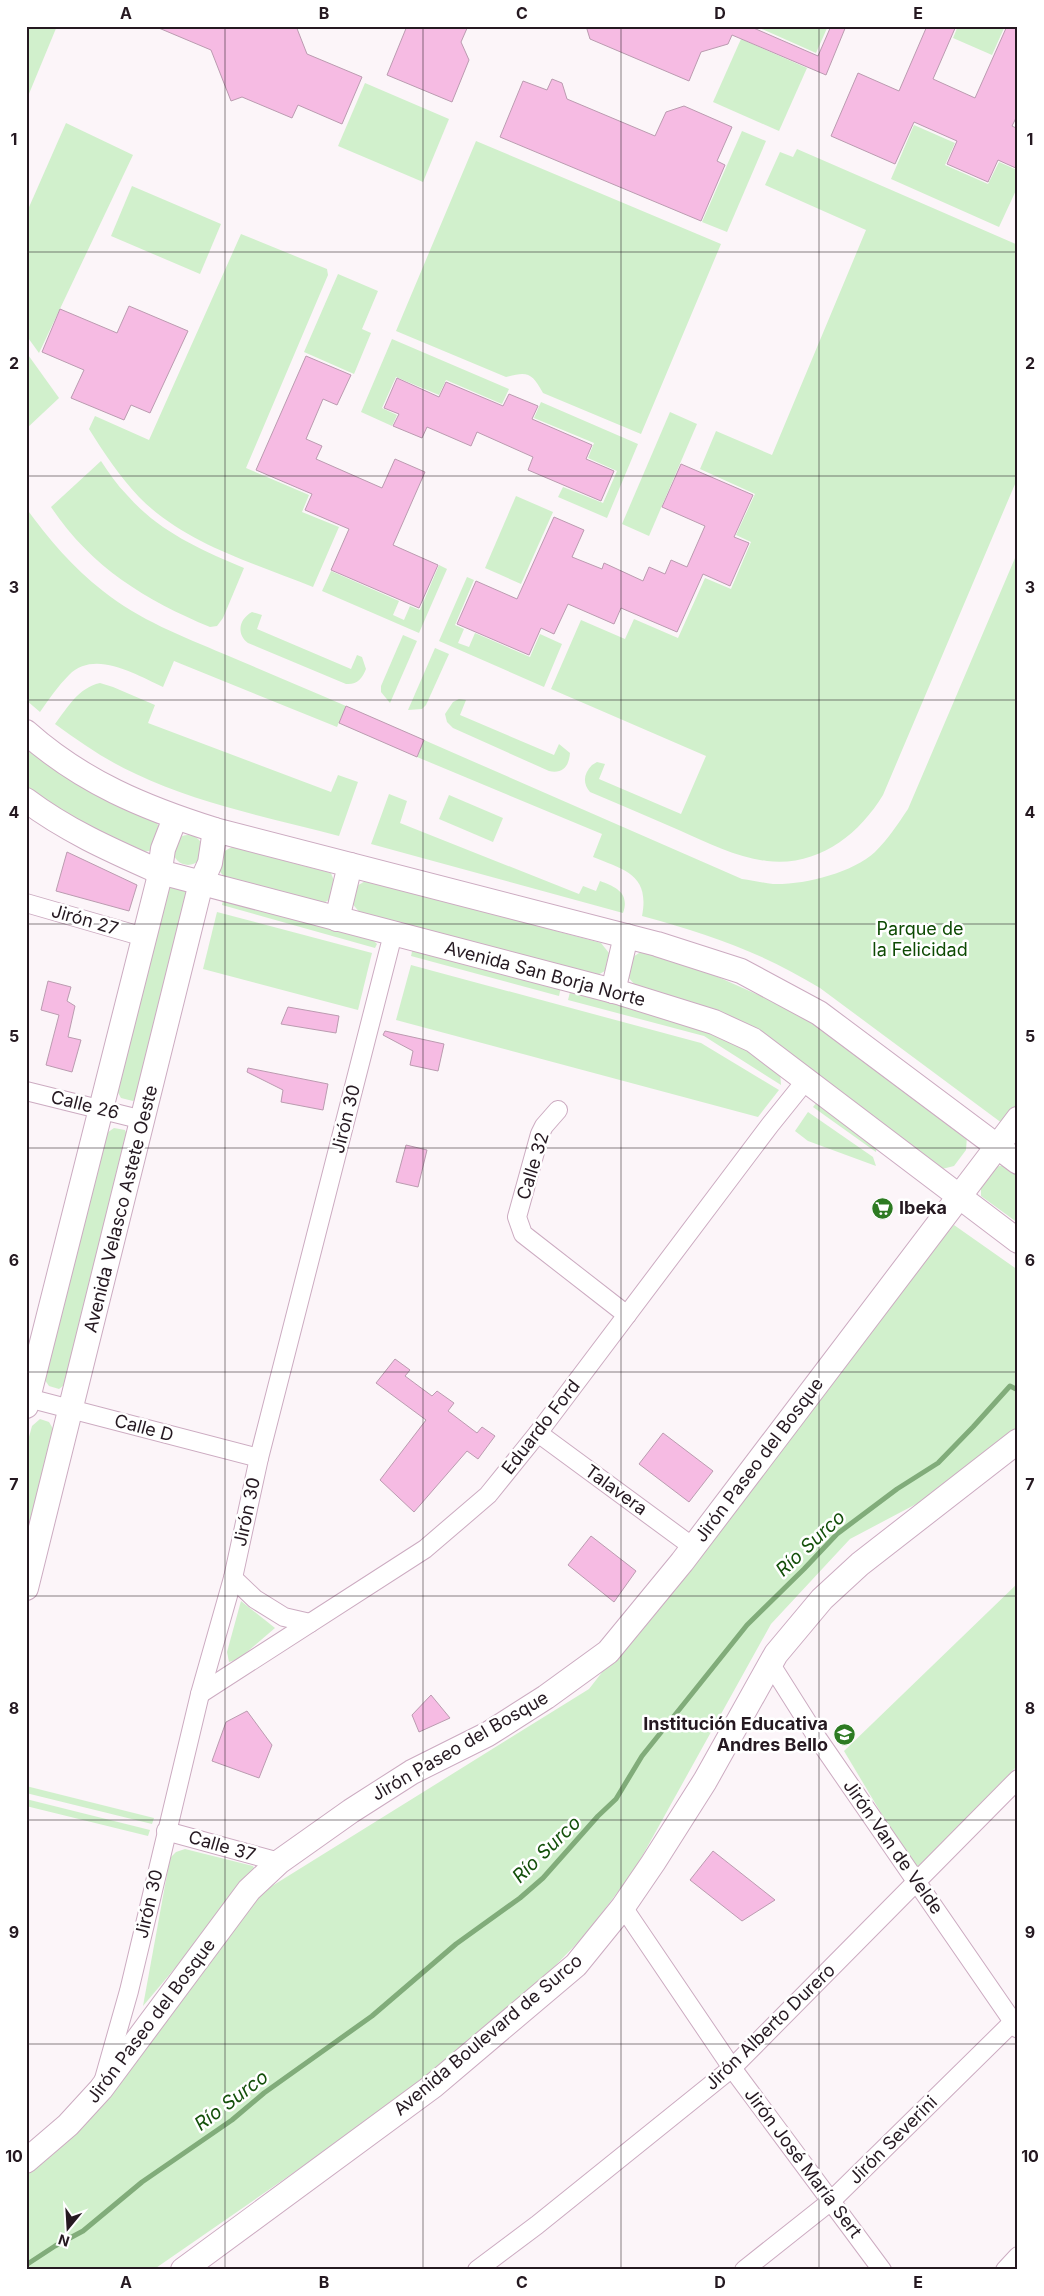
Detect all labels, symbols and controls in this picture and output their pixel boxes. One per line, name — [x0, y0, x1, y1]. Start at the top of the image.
text: A — [120, 3, 132, 23]
text: B — [319, 3, 329, 23]
text: C — [516, 3, 528, 23]
text: D — [714, 3, 726, 23]
text: E — [913, 3, 923, 23]
text: 1 — [11, 129, 17, 149]
text: 1 — [1027, 129, 1033, 149]
text: 2 — [9, 353, 19, 373]
text: 2 — [1025, 353, 1035, 373]
text: 3 — [9, 577, 19, 597]
text: 3 — [1025, 577, 1035, 597]
text: 4 — [9, 802, 20, 822]
text: 4 — [1025, 802, 1036, 822]
street label: Jirón 27 — [49, 900, 121, 939]
park label: Parque de la Felicidad — [872, 918, 968, 960]
street label: Avenida San Borja Norte — [443, 937, 648, 1010]
text: 5 — [9, 1026, 19, 1046]
text: 5 — [1025, 1026, 1035, 1046]
street label: Jirón 30 — [327, 1082, 364, 1155]
street label: Avenida Velasco Astete Oeste — [80, 1083, 161, 1335]
street label: Calle 26 — [49, 1086, 121, 1123]
street label: Calle 32 — [512, 1129, 553, 1202]
supermarket icon: Ibeka — [871, 1196, 895, 1220]
place label: Ibeka — [899, 1197, 947, 1218]
text: 6 — [9, 1250, 19, 1270]
text: 6 — [1025, 1250, 1035, 1270]
street label: Jirón Paseo del Bosque — [690, 1373, 827, 1546]
street label: Eduardo Ford — [497, 1375, 584, 1478]
street label: Calle D — [112, 1410, 176, 1445]
street label: Talavera — [581, 1460, 651, 1519]
text: 7 — [9, 1474, 19, 1494]
text: 7 — [1025, 1474, 1035, 1494]
street label: Jirón 30 — [229, 1475, 264, 1548]
water label: Río Surco — [771, 1506, 850, 1581]
street label: Jirón Paseo del Bosque — [368, 1686, 552, 1805]
text: 8 — [9, 1698, 19, 1718]
text: 8 — [1025, 1698, 1035, 1718]
place label: Institución Educativa Andres Bello — [643, 1713, 828, 1755]
school or university icon: Institución Educativa Andres Bello — [832, 1722, 856, 1746]
street label: Jirón Van de Velde — [839, 1775, 948, 1918]
water label: Río Surco — [507, 1811, 585, 1888]
street label: Calle 37 — [186, 1826, 258, 1865]
street label: Jirón 30 — [130, 1867, 167, 1940]
text: 9 — [9, 1922, 19, 1942]
text: 9 — [1025, 1922, 1035, 1942]
street label: Jirón Paseo del Bosque — [82, 1934, 219, 2107]
street label: Avenida Boulevard de Surco — [389, 1950, 586, 2120]
street label: Jirón Alberto Durero — [700, 1959, 839, 2094]
water label: Río Surco — [190, 2065, 273, 2135]
street label: Jirón José María Sert — [740, 2084, 867, 2242]
street label: Jirón Severini — [844, 2091, 941, 2188]
text: 10 — [5, 2146, 23, 2166]
text: 10 — [1021, 2146, 1039, 2166]
north arrow — [42, 2204, 92, 2254]
text: N — [56, 2231, 72, 2251]
text: A — [120, 2272, 132, 2292]
text: B — [319, 2272, 329, 2292]
text: C — [516, 2272, 528, 2292]
text: D — [714, 2272, 726, 2292]
text: E — [913, 2272, 923, 2292]

